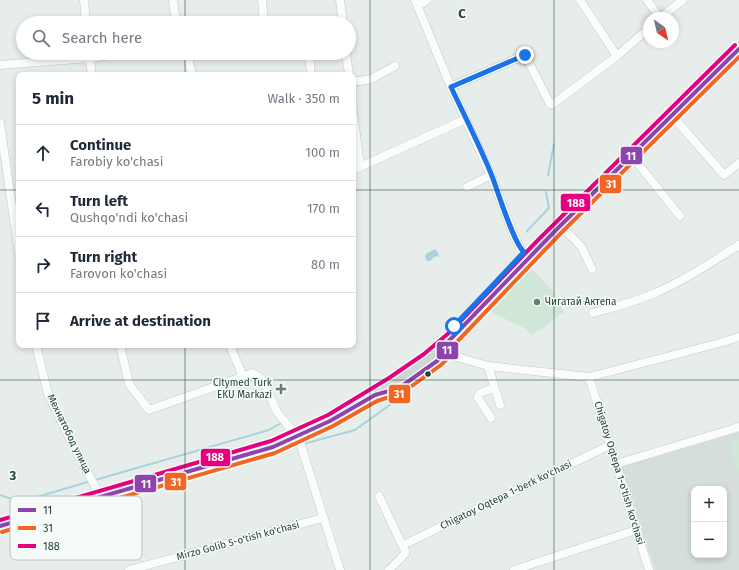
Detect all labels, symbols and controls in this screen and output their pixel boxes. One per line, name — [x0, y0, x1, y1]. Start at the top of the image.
text: C — [458, 6, 466, 21]
north arrow — [643, 12, 679, 48]
search box — [16, 16, 356, 60]
icon: search — [30, 27, 52, 49]
text: Search here — [62, 29, 142, 47]
route end — [516, 46, 534, 64]
text: 5 min — [32, 88, 74, 109]
text: Walk · 350 m — [267, 91, 340, 106]
text: Continue — [70, 136, 131, 154]
icon: ahead — [32, 142, 54, 164]
text: 100 m — [305, 145, 340, 160]
line badge: 11 — [620, 146, 643, 165]
text: 11 — [626, 150, 636, 163]
text: Farobiy ko'chasi — [70, 154, 163, 169]
line badge: 31 — [599, 174, 622, 194]
text: 31 — [605, 178, 616, 191]
text: Turn left — [70, 192, 128, 210]
line badge: 188 — [560, 193, 591, 212]
text: 188 — [567, 197, 586, 210]
icon: left — [32, 198, 54, 220]
text: 170 m — [307, 201, 340, 216]
text: Qushqo'ndi ko'chasi — [70, 210, 188, 225]
text: Turn right — [70, 248, 137, 266]
icon: right — [32, 254, 54, 276]
text: 80 m — [311, 257, 340, 272]
text: Farovon ko'chasi — [70, 266, 167, 281]
place label: Чигатай Актепа — [545, 296, 616, 308]
marker: Чигатай Актепа — [532, 297, 542, 307]
icon: arrive — [32, 310, 54, 332]
text: Arrive at destination — [70, 312, 211, 330]
route start — [445, 317, 463, 335]
line badge: 11 — [436, 341, 459, 360]
text: 11 — [442, 344, 452, 357]
unlabelled marker — [423, 369, 433, 379]
place label: Citymed Turk EKU Markazi — [213, 377, 273, 401]
marker: Citymed Turk EKU Markazi — [275, 383, 287, 395]
line badge: 31 — [388, 384, 411, 404]
text: 31 — [393, 388, 404, 401]
street label: Мехнатобод улица — [45, 392, 93, 476]
street label: Chigatoy Oqtepa 1-o'tish ko'chasi — [591, 400, 647, 546]
line badge: 188 — [200, 448, 231, 467]
text: 188 — [206, 451, 225, 464]
street label: Chigatoy Oqtepa 1-berk ko'chasi — [438, 458, 574, 532]
text: 3 — [9, 468, 17, 483]
line badge: 31 — [164, 472, 187, 491]
line badge: 11 — [134, 474, 157, 493]
text: 31 — [170, 476, 181, 489]
text: 11 — [141, 478, 151, 491]
map controls — [691, 486, 727, 558]
button: + — [691, 486, 727, 522]
legend — [10, 496, 142, 560]
text: 11 — [43, 504, 52, 517]
street label: Mirzo Golib 5-o'tish ko'chasi — [175, 519, 301, 563]
text: 31 — [43, 522, 53, 535]
button: − — [691, 522, 727, 558]
text: 188 — [43, 540, 60, 553]

